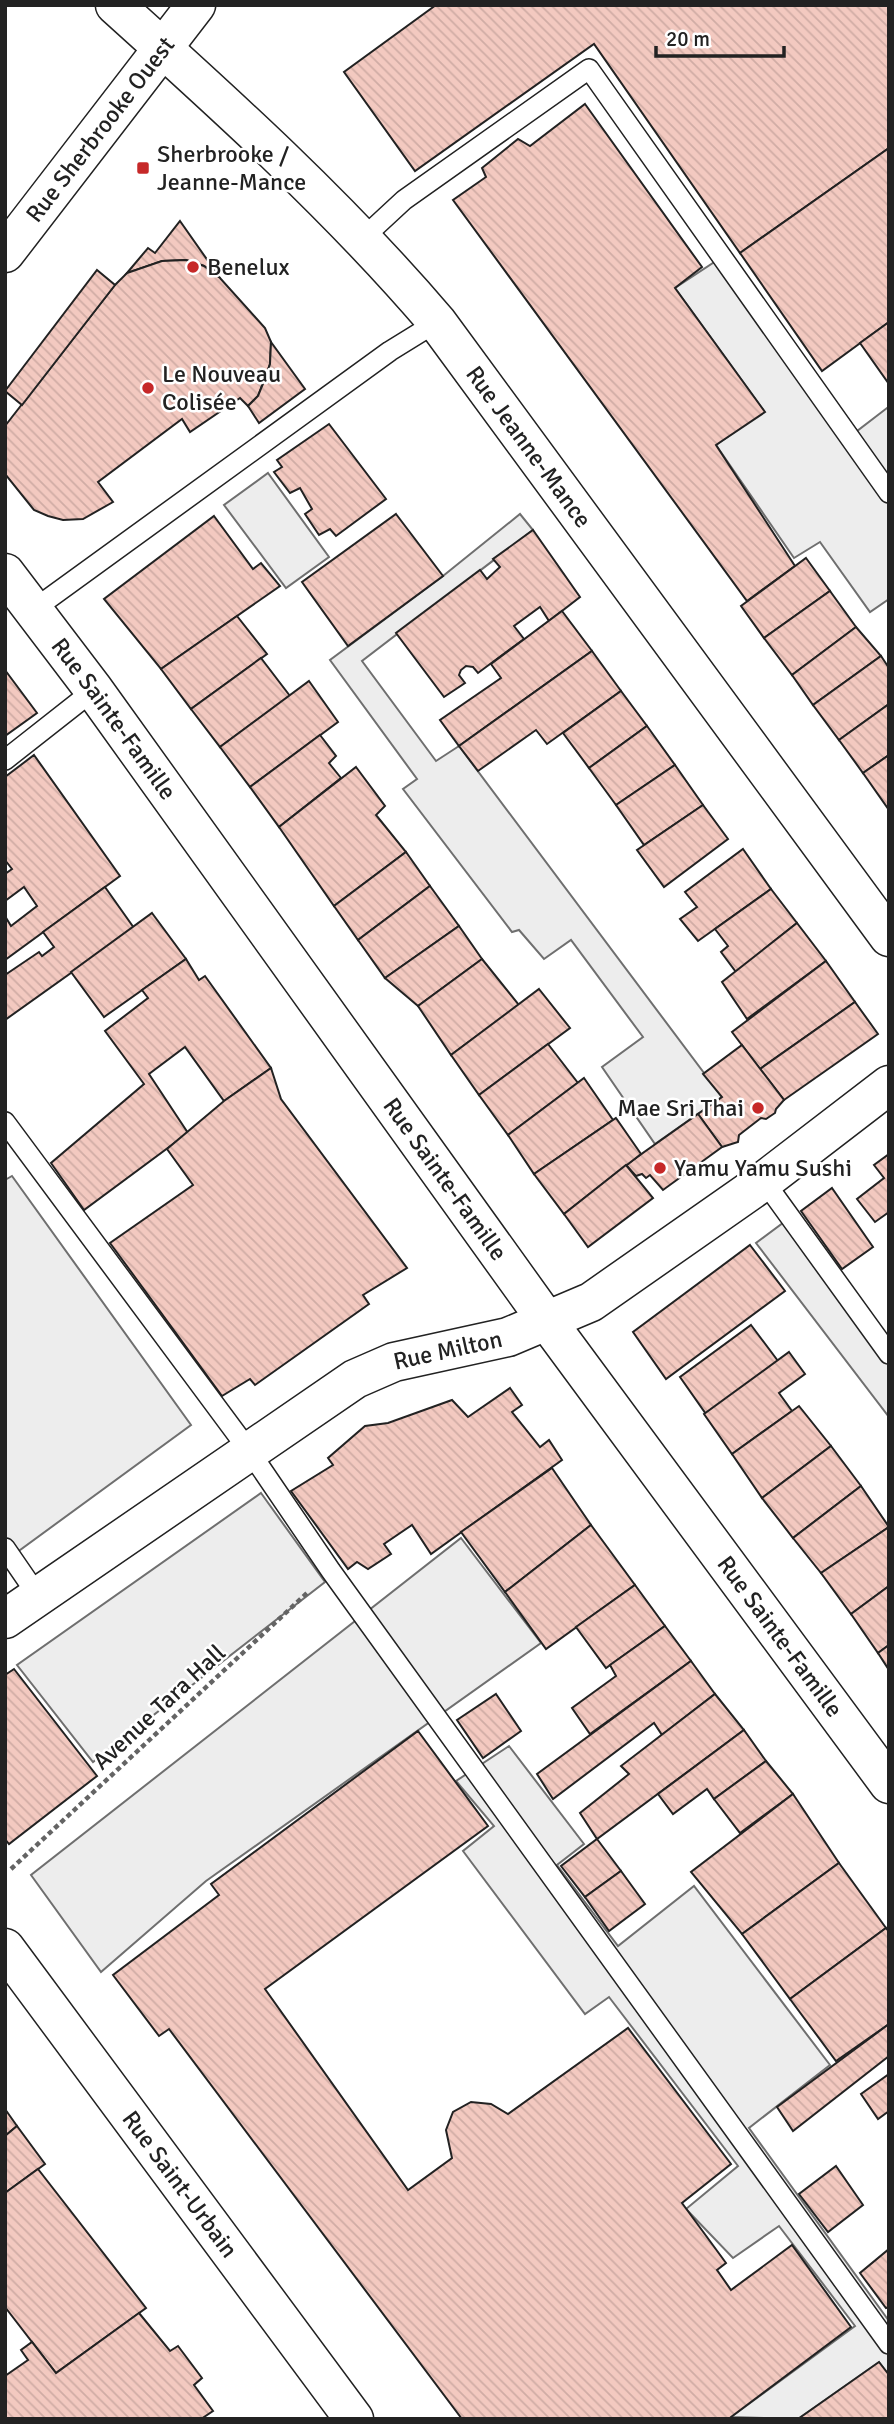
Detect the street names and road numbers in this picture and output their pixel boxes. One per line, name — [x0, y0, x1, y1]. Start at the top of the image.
street label: Rue Sherbrooke Ouest — [19, 31, 181, 228]
street label: Rue Jeanne-Mance — [459, 360, 598, 534]
street label: Rue Sainte-Famille — [45, 632, 183, 806]
street label: Rue Sainte-Famille — [377, 1092, 514, 1266]
street label: Rue Milton — [391, 1324, 505, 1377]
street label: Rue Sainte-Famille — [711, 1550, 850, 1723]
street label: Avenue Tara Hall — [86, 1638, 232, 1776]
street label: Rue Saint-Urbain — [116, 2105, 244, 2264]

